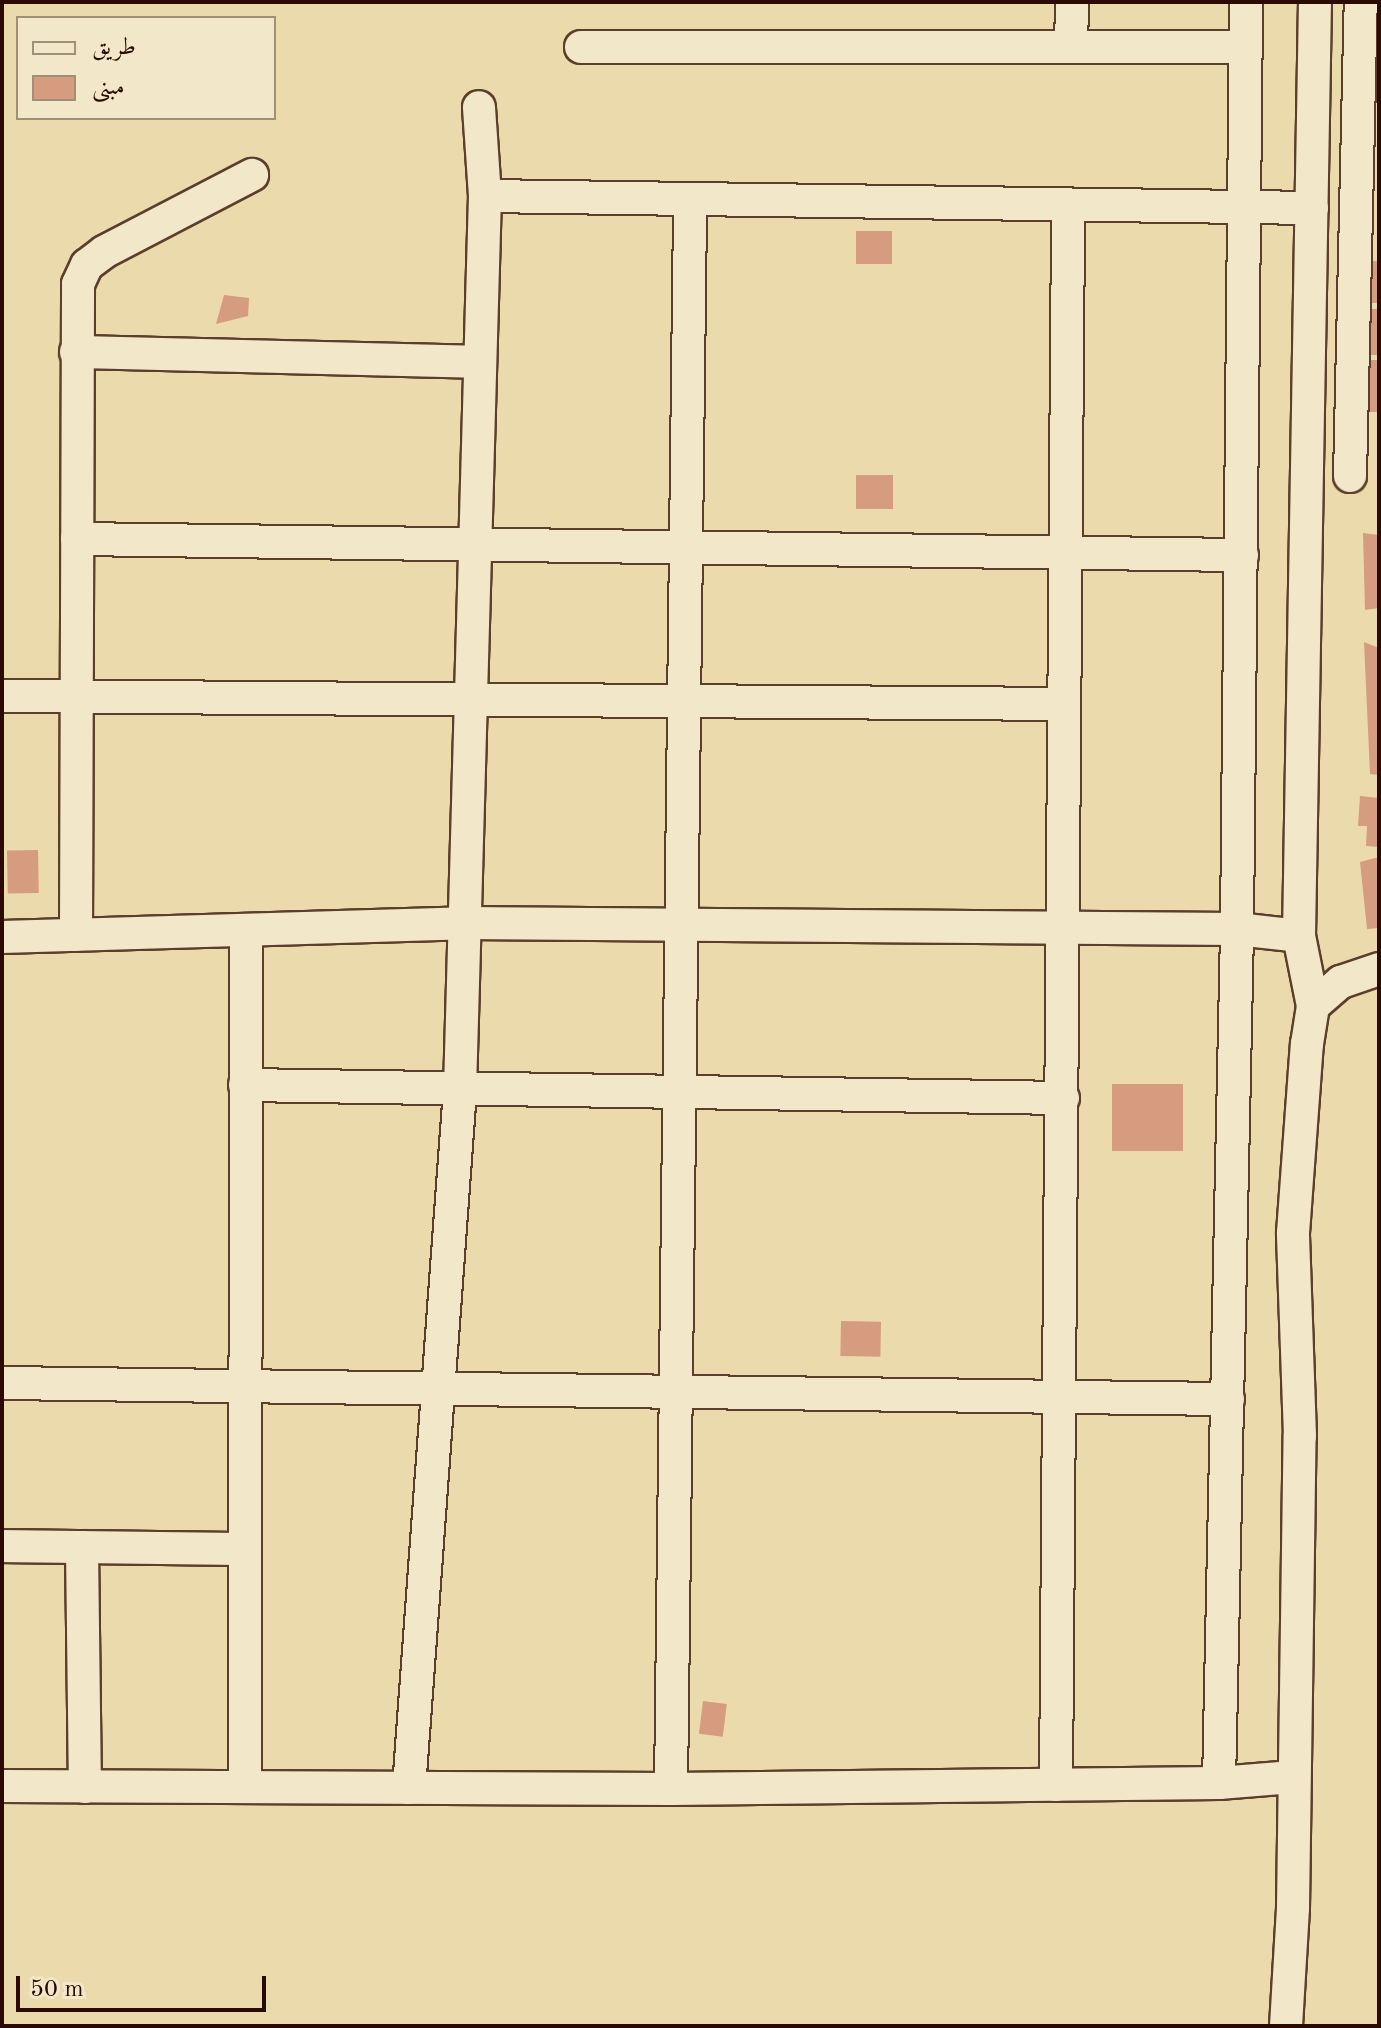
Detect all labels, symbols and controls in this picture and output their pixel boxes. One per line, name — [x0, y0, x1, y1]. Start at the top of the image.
legend — [16, 16, 276, 120]
text: طريق — [92, 36, 136, 60]
text: مبنى — [92, 76, 125, 100]
scale bar — [20, 1960, 270, 2010]
text: 50 m — [30, 1978, 84, 2002]

